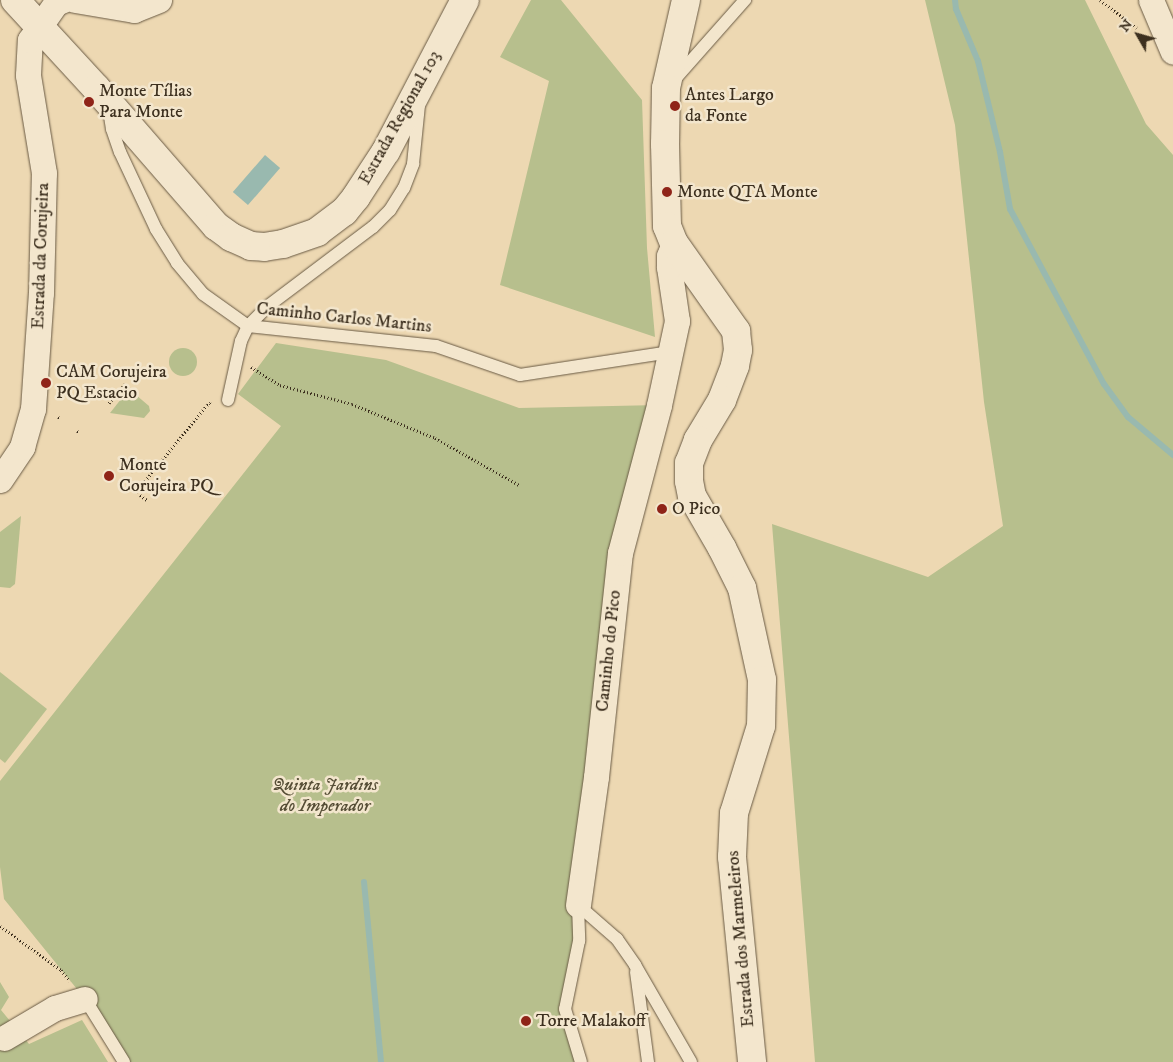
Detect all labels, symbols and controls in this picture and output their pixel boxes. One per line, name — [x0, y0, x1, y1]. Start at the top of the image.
north arrow — [1113, 10, 1163, 60]
text: N — [1116, 16, 1137, 36]
street label: Estrada Regional 103 — [354, 47, 446, 189]
place label: Monte Tílias Para Monte — [99, 81, 192, 124]
place label: Antes Largo da Fonte — [685, 85, 774, 128]
marker: Monte Tílias Para Monte — [83, 96, 95, 108]
marker: Antes Largo da Fonte — [669, 100, 681, 112]
place label: Monte QTA Monte — [677, 181, 818, 203]
street label: Estrada da Corujeira — [28, 182, 54, 330]
marker: Monte QTA Monte — [661, 186, 673, 198]
street label: Caminho Carlos Martins — [255, 298, 433, 338]
place label: CAM Corujeira PQ Estacio — [56, 362, 167, 404]
marker: CAM Corujeira PQ Estacio — [40, 377, 52, 389]
place label: Monte Corujeira PQ — [119, 455, 213, 498]
marker: Monte Corujeira PQ — [103, 470, 115, 482]
place label: O Pico — [672, 498, 720, 520]
marker: O Pico — [656, 503, 668, 515]
street label: Caminho do Pico — [592, 589, 626, 713]
park label: Quinta Jardins do Imperador — [272, 775, 378, 818]
street label: Estrada dos Marmeleiros — [723, 850, 759, 1028]
place label: Torre Malakoff — [536, 1010, 646, 1032]
marker: Torre Malakoff — [520, 1015, 532, 1027]

